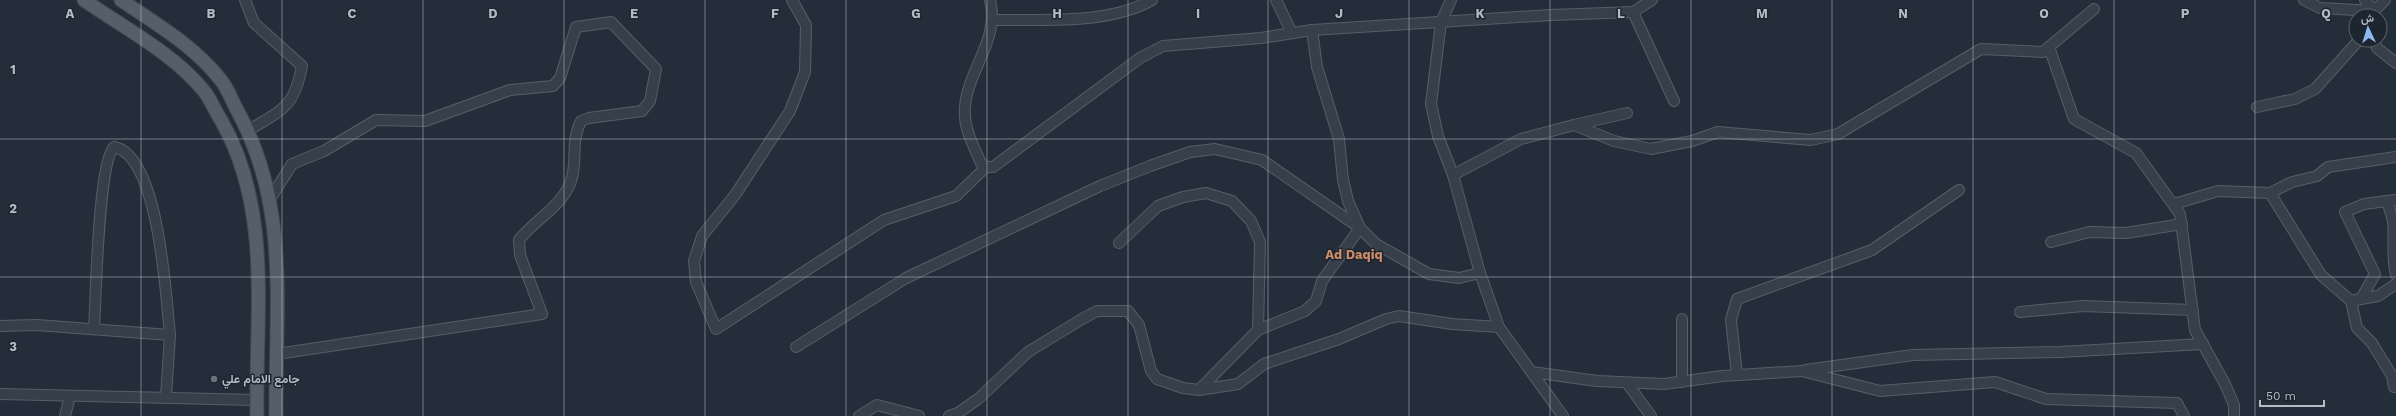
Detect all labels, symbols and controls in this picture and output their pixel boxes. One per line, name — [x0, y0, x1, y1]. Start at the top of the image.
text: A — [66, 6, 75, 21]
text: B — [207, 6, 216, 21]
text: C — [348, 6, 357, 21]
text: D — [488, 6, 498, 21]
text: E — [630, 6, 638, 21]
text: F — [771, 6, 779, 21]
text: G — [911, 6, 921, 21]
text: H — [1052, 6, 1062, 21]
text: I — [1196, 6, 1200, 21]
text: J — [1335, 6, 1343, 21]
text: K — [1475, 6, 1485, 21]
text: L — [1617, 6, 1625, 21]
text: M — [1756, 6, 1768, 21]
text: N — [1898, 6, 1908, 21]
text: O — [2039, 6, 2049, 21]
text: P — [2181, 6, 2190, 21]
text: Q — [2321, 6, 2331, 21]
north arrow — [2348, 8, 2388, 48]
text: ش — [2360, 12, 2374, 25]
text: 1 — [10, 62, 16, 77]
text: 2 — [9, 201, 17, 216]
district label: Ad Daqiq — [1325, 247, 1383, 262]
text: 3 — [9, 339, 17, 354]
place label: جامع الامام علي — [222, 372, 300, 389]
marker: جامع الامام علي — [209, 374, 219, 384]
scale bar — [2260, 382, 2324, 408]
text: 50 m — [2266, 389, 2296, 403]

